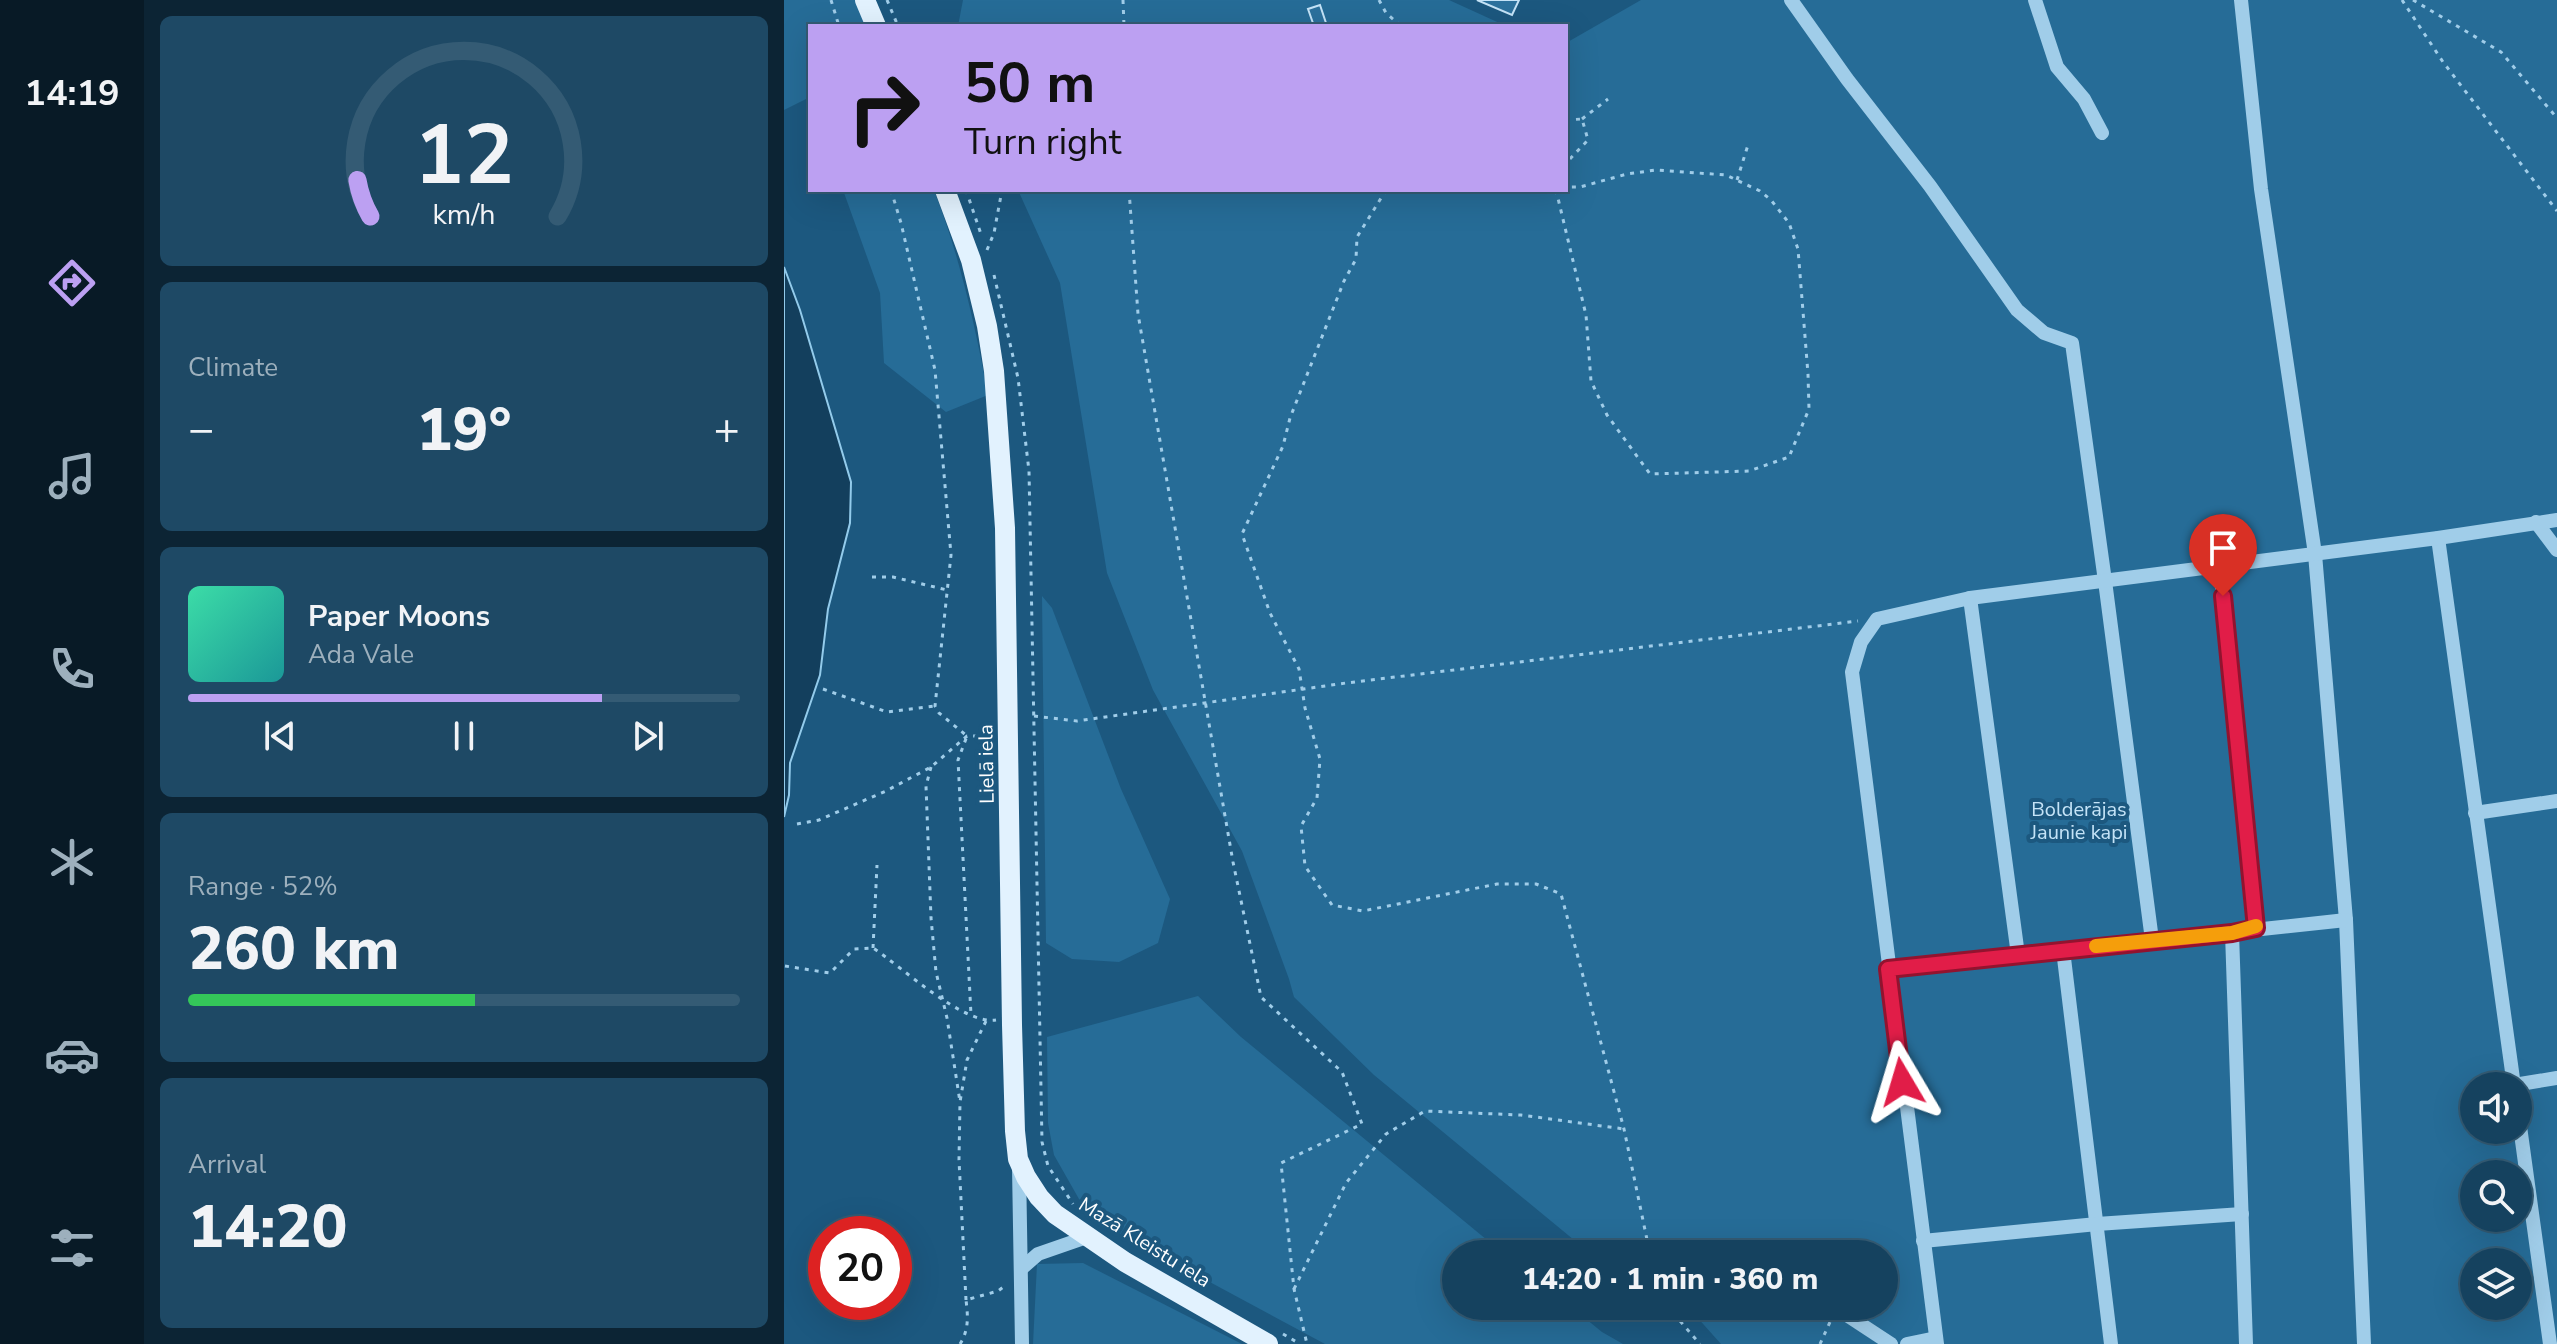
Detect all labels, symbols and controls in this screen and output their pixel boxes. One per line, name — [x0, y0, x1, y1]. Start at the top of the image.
text: 50 m — [964, 45, 1095, 122]
icon: right — [832, 56, 936, 160]
text: 14:19 — [24, 69, 120, 118]
text: 12 — [414, 98, 514, 211]
text: Turn right — [964, 118, 1121, 167]
text: km/h — [433, 195, 495, 234]
icon: directions — [44, 255, 100, 311]
text: Climate — [188, 350, 278, 385]
text: 19° — [416, 389, 512, 471]
text: − — [188, 400, 214, 460]
text: + — [714, 400, 740, 460]
icon: music — [44, 448, 100, 504]
pin — [2189, 514, 2257, 596]
icon: arrive — [2201, 526, 2245, 570]
text: Paper Moons — [308, 596, 490, 637]
text: Ada Vale — [308, 637, 414, 672]
icon: phone — [44, 641, 100, 697]
icon: previous — [258, 714, 302, 758]
icon: pause — [442, 714, 486, 758]
icon: next — [626, 714, 670, 758]
street label: Lielā iela — [972, 724, 1001, 804]
park label: Bolderājas Jaunie kapi — [2030, 796, 2127, 846]
icon: climate — [44, 834, 100, 890]
text: Range · 52% — [188, 869, 338, 904]
text: 260 km — [188, 908, 400, 990]
icon: car — [44, 1027, 100, 1083]
position arrow — [1860, 1040, 1944, 1124]
map controls — [2460, 1072, 2532, 1320]
button: sound — [2460, 1072, 2532, 1144]
text: Arrival — [188, 1147, 266, 1182]
button: search — [2460, 1160, 2532, 1232]
text: 14:20 — [188, 1186, 348, 1268]
street label: Mazā Kleistu iela — [1074, 1191, 1216, 1294]
speed limit sign: 20 — [808, 1216, 912, 1320]
icon: filters — [44, 1220, 100, 1276]
button: layers — [2460, 1248, 2532, 1320]
text: 14:20 · 1 min · 360 m — [1522, 1259, 1818, 1300]

